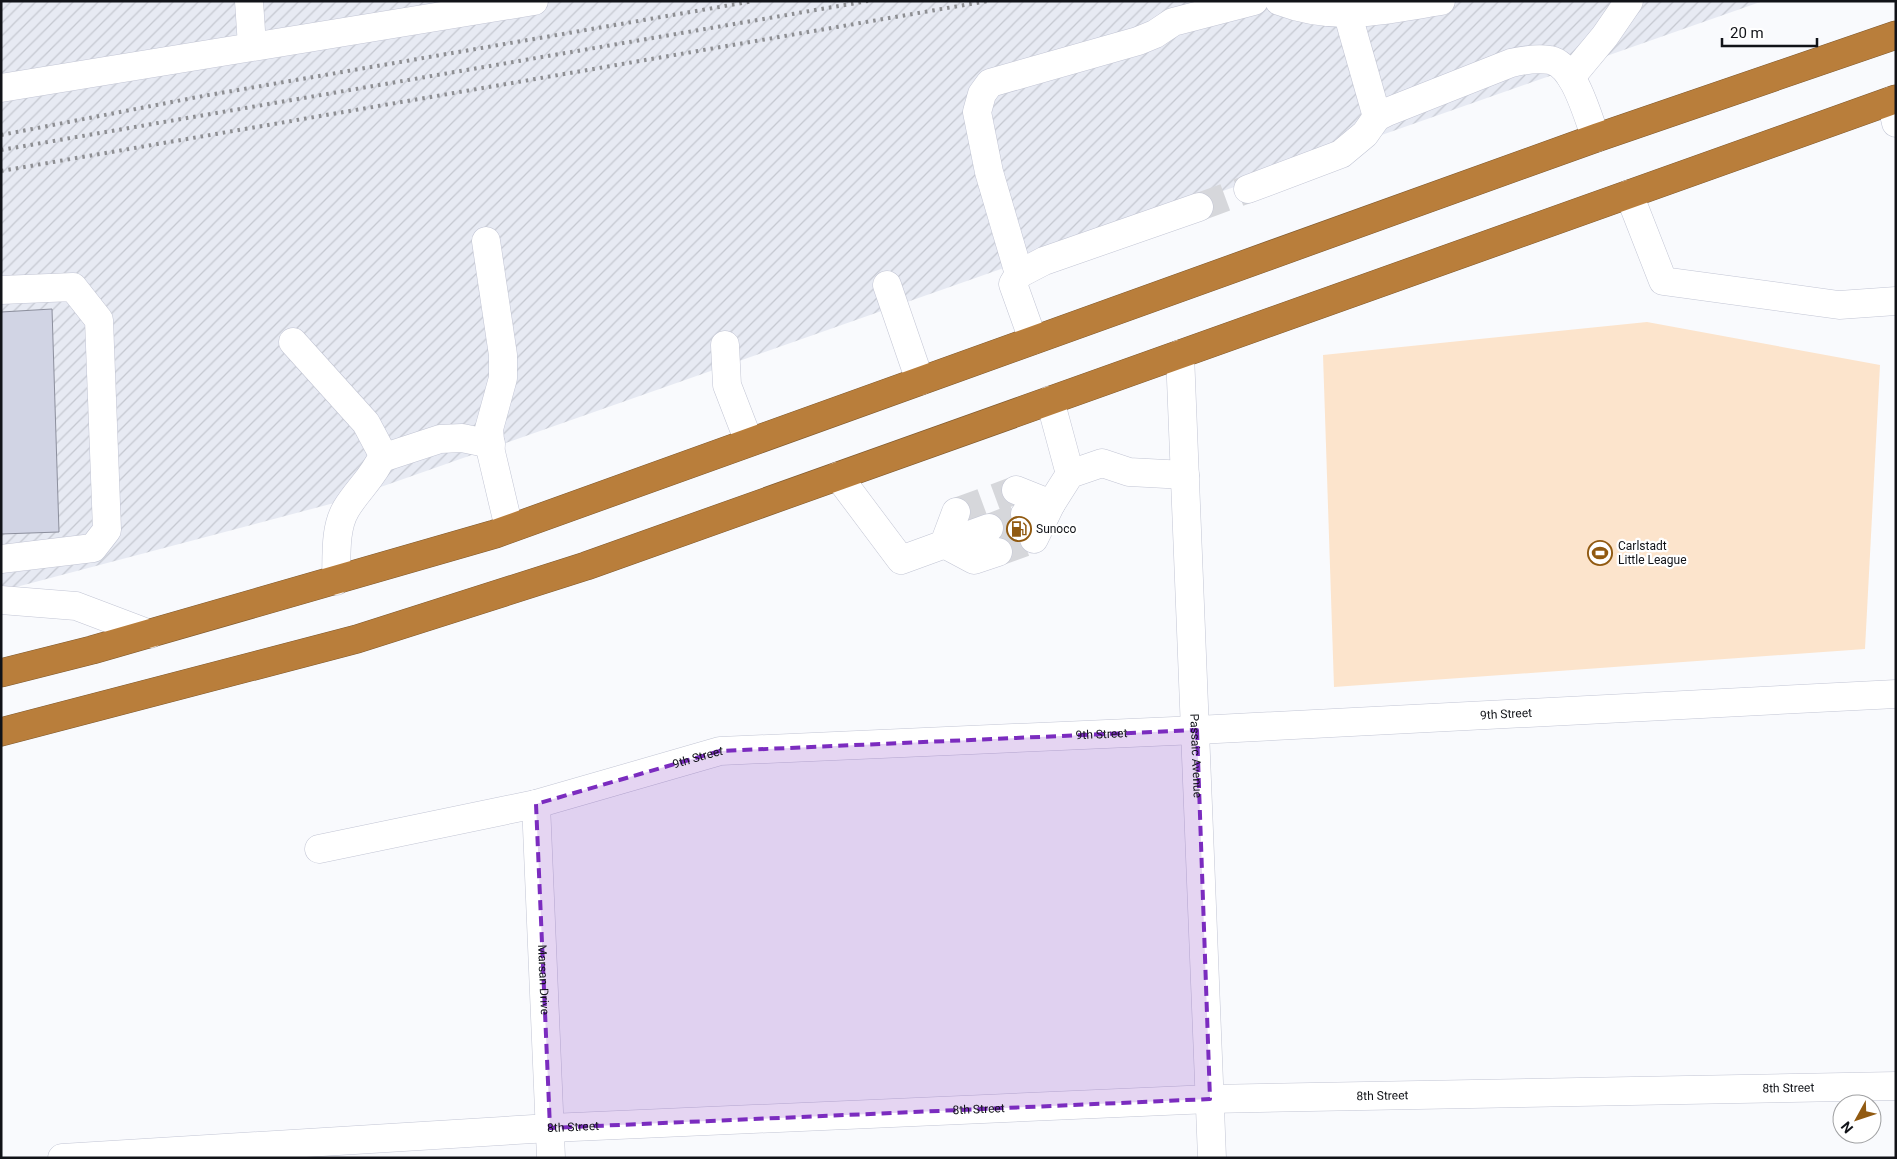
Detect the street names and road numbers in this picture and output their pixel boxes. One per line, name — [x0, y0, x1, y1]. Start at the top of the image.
street label: 9th Street — [1480, 706, 1532, 722]
street label: Passaic Avenue — [1187, 713, 1205, 798]
street label: 9th Street — [1075, 726, 1128, 742]
street label: 9th Street — [671, 744, 723, 771]
street label: Marsan Drive — [535, 944, 552, 1015]
street label: 8th Street — [1762, 1081, 1815, 1096]
street label: 8th Street — [1356, 1088, 1409, 1103]
street label: 8th Street — [952, 1101, 1005, 1117]
street label: 8th Street — [547, 1119, 599, 1135]

